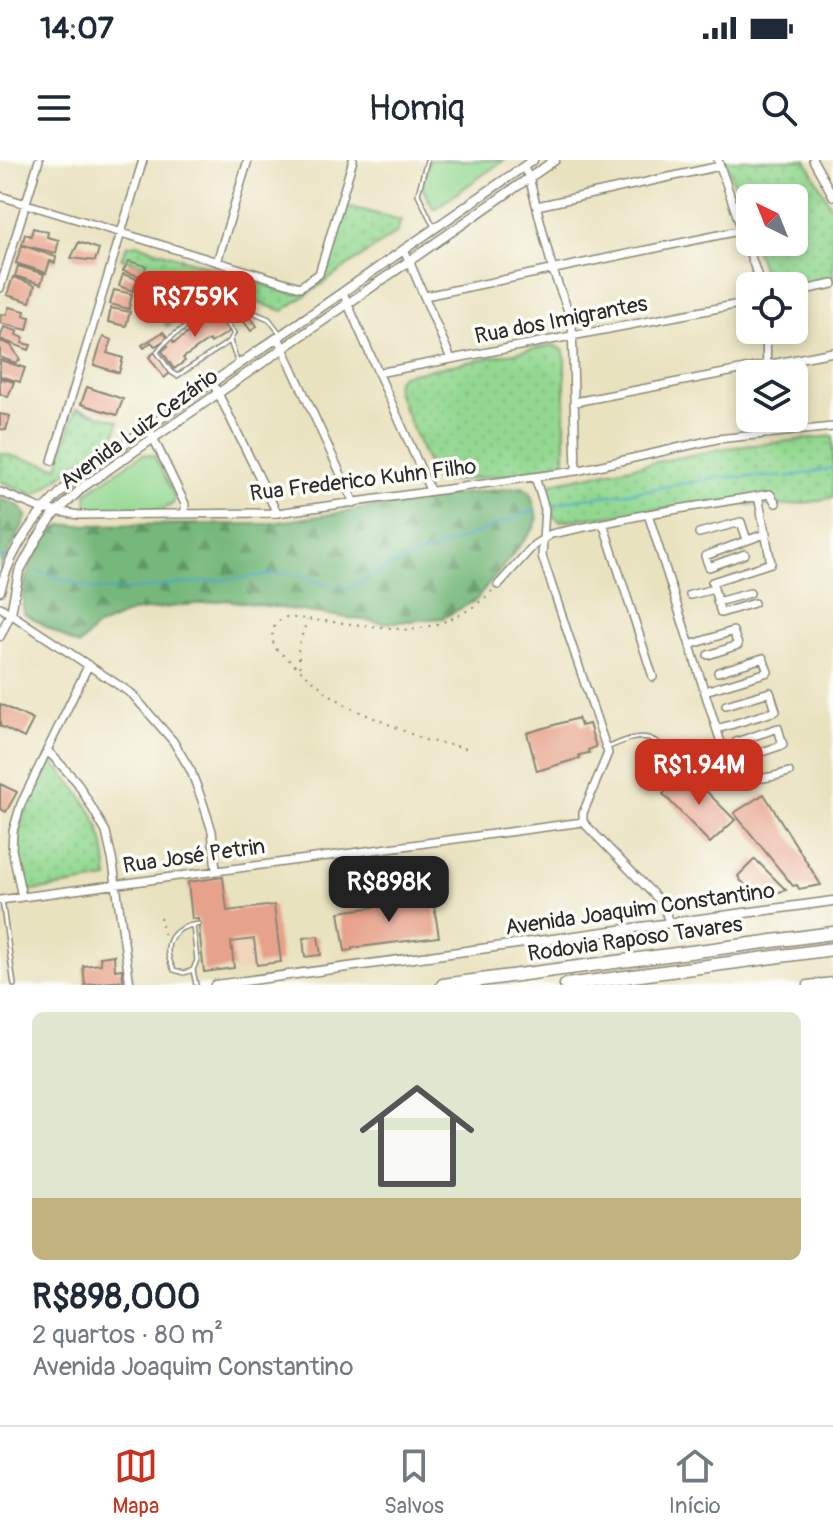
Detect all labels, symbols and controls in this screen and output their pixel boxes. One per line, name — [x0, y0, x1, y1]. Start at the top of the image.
text: 14:07 — [40, 10, 114, 47]
icon: menu — [32, 86, 76, 130]
text: Homiq — [368, 86, 465, 131]
icon: search — [757, 86, 801, 130]
north arrow — [736, 184, 808, 256]
map controls — [736, 184, 808, 432]
pin: R$759K — [130, 271, 260, 339]
button: locate — [736, 272, 808, 344]
text: R$759K — [152, 281, 238, 313]
street label: Rua dos Imigrantes — [472, 289, 650, 350]
button: layers — [736, 360, 808, 432]
street label: Avenida Luiz Cezário — [54, 362, 224, 496]
street label: Rua Frederico Kuhn Filho — [248, 452, 478, 508]
pin: R$1.94M — [625, 739, 773, 807]
text: R$1.94M — [653, 749, 745, 781]
street label: Rua José Petrin — [121, 832, 267, 880]
pin: R$898K — [324, 856, 454, 924]
text: R$898K — [347, 866, 431, 898]
street label: Avenida Joaquim Constantino — [503, 876, 777, 942]
street label: Rodovia Raposo Tavares — [526, 910, 744, 968]
icon: home — [345, 1064, 489, 1208]
text: R$898,000 — [32, 1276, 200, 1319]
text: 2 quartos · 80 m² — [32, 1319, 223, 1351]
text: Avenida Joaquim Constantino — [32, 1351, 353, 1383]
tab: Mapa — [112, 1444, 159, 1520]
tab: Salvos — [384, 1444, 444, 1520]
tab: Início — [669, 1444, 721, 1520]

